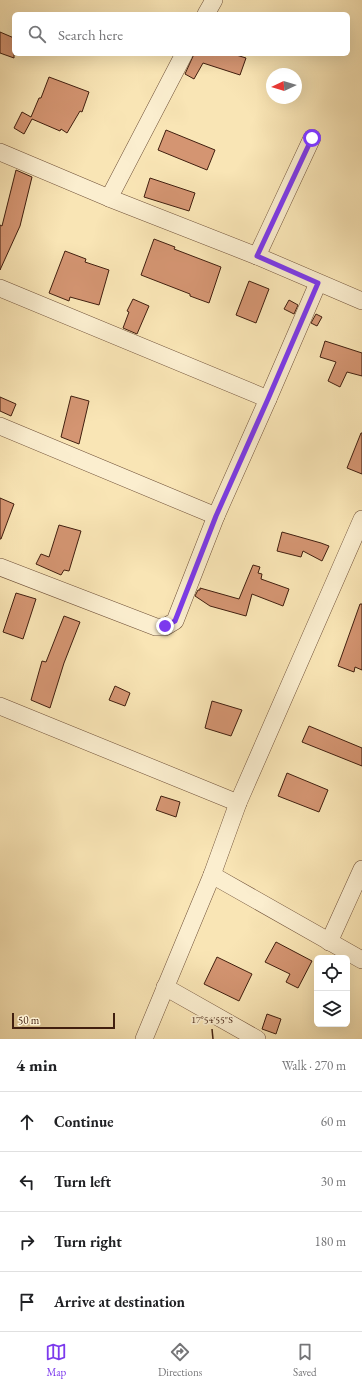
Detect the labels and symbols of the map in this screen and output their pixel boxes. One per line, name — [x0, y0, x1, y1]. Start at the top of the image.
north arrow — [266, 68, 302, 104]
route start — [303, 129, 321, 147]
route end — [156, 617, 174, 635]
scale bar — [12, 1011, 115, 1030]
text: 17°54'55"S — [191, 1013, 233, 1026]

